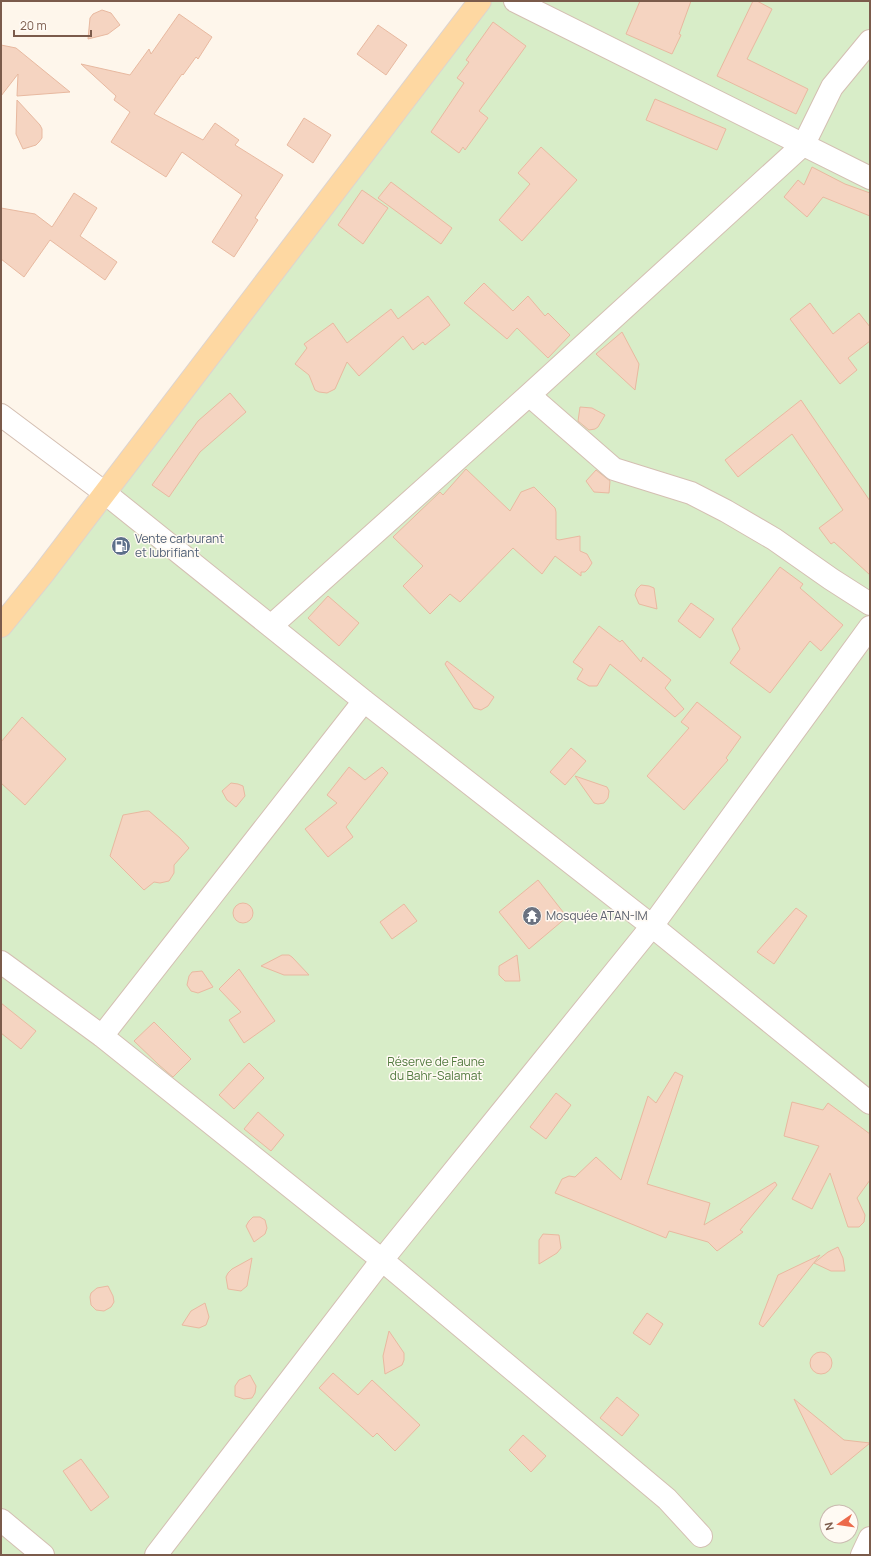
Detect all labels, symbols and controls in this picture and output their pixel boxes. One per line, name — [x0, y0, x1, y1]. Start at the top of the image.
scale bar — [14, 12, 91, 38]
text: 20 m — [20, 17, 47, 34]
place label: Vente carburant et lubrifiant — [135, 530, 224, 561]
fuel station icon: Vente carburant et lubrifiant — [110, 535, 132, 557]
temple icon: Mosquée ATAN-IM — [521, 905, 543, 927]
place label: Mosquée ATAN-IM — [546, 907, 648, 924]
park label: Réserve de Faune du Bahr-Salamat — [387, 1053, 485, 1084]
north arrow — [819, 1504, 859, 1544]
text: N — [821, 1521, 837, 1532]

